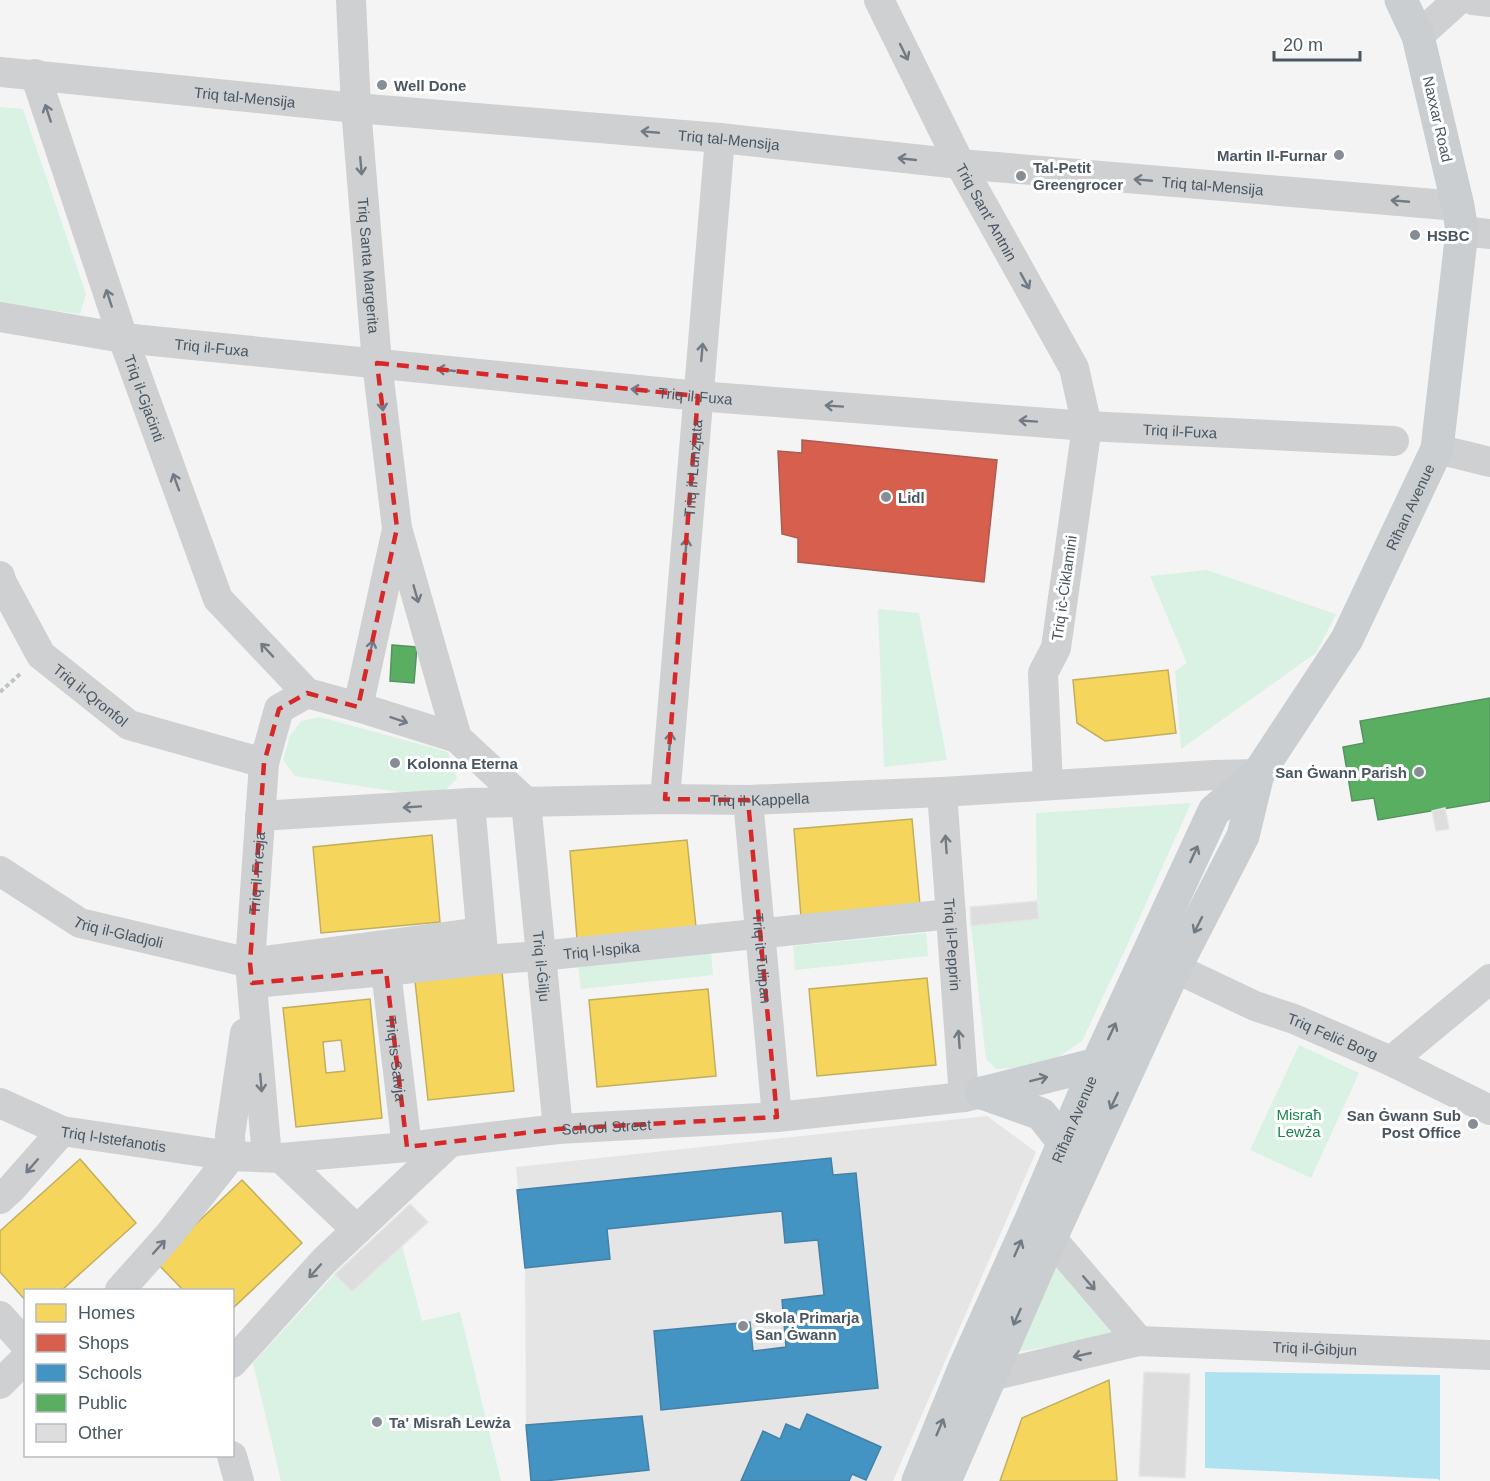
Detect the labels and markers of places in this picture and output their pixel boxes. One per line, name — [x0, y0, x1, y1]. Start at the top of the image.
place label: Well Done — [394, 77, 466, 94]
marker: Well Done — [375, 78, 389, 92]
place label: Martin Il-Furnar — [1217, 147, 1327, 164]
marker: Martin Il-Furnar — [1332, 148, 1346, 162]
place label: Tal-Petit Greengrocer — [1033, 159, 1123, 193]
marker: Tal-Petit Greengrocer — [1014, 169, 1028, 183]
place label: HSBC — [1427, 227, 1470, 244]
marker: HSBC — [1408, 228, 1422, 242]
place label: Lidl — [898, 489, 925, 506]
marker: Lidl — [879, 490, 893, 504]
place label: Kolonna Eterna — [407, 755, 519, 772]
marker: Kolonna Eterna — [388, 756, 402, 770]
place label: San Ġwann Parish — [1275, 764, 1407, 781]
marker: San Ġwann Parish — [1412, 765, 1426, 779]
place label: San Ġwann Sub Post Office — [1347, 1107, 1461, 1141]
marker: San Ġwann Sub Post Office — [1466, 1117, 1480, 1131]
place label: Skola Primarja San Ġwann — [755, 1309, 860, 1343]
marker: Skola Primarja San Ġwann — [736, 1319, 750, 1333]
place label: Ta' Misraħ Lewża — [389, 1414, 511, 1431]
marker: Ta' Misraħ Lewża — [370, 1415, 384, 1429]

